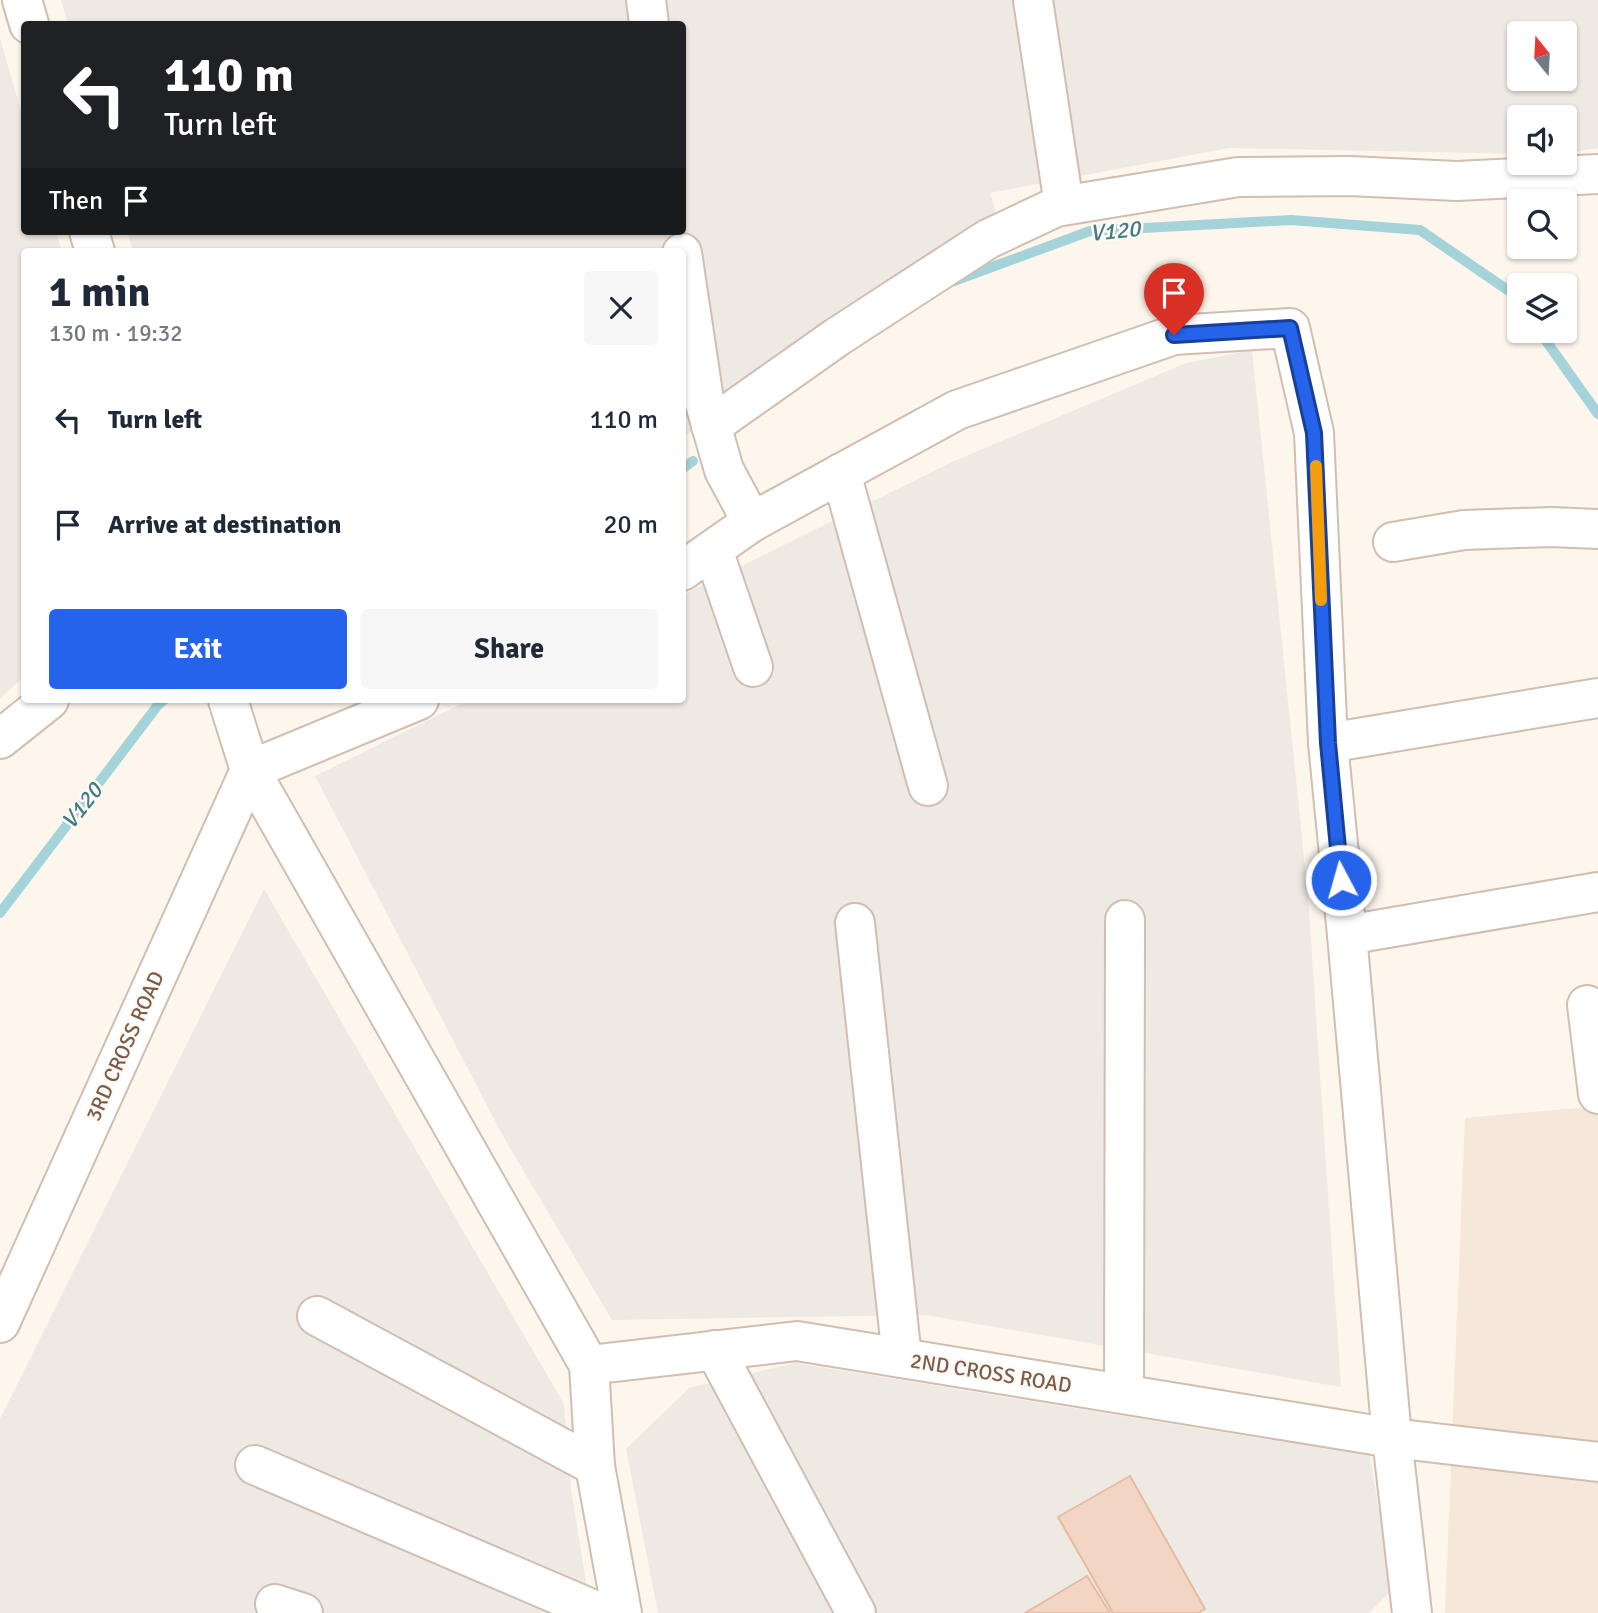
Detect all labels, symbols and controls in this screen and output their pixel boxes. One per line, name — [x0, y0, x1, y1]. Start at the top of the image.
north arrow — [1507, 21, 1577, 91]
map controls — [1507, 21, 1577, 343]
text: 110 m — [164, 45, 294, 105]
icon: left — [49, 49, 140, 140]
text: Turn left — [164, 105, 277, 144]
button: sound — [1507, 105, 1577, 175]
icon: arrive — [117, 182, 155, 220]
text: Then — [49, 185, 103, 217]
button: search — [1507, 189, 1577, 259]
water label: V120 — [1088, 214, 1143, 248]
pin — [1144, 263, 1204, 335]
text: 1 min — [49, 267, 150, 318]
button: close — [584, 271, 658, 345]
button: layers — [1507, 273, 1577, 343]
icon: arrive — [1155, 274, 1193, 312]
text: 130 m · 19:32 — [49, 319, 183, 348]
icon: left — [49, 401, 87, 439]
text: Turn left — [108, 404, 202, 436]
text: 110 m — [589, 404, 658, 436]
icon: arrive — [49, 506, 87, 544]
text: Arrive at destination — [108, 509, 341, 541]
text: 20 m — [603, 509, 658, 541]
button: Exit — [49, 609, 347, 689]
button: Share — [361, 609, 658, 689]
water label: V120 — [55, 776, 110, 835]
position arrow — [1304, 843, 1378, 917]
street label: 3RD CROSS ROAD — [80, 967, 170, 1125]
street label: 2ND CROSS ROAD — [909, 1347, 1073, 1399]

